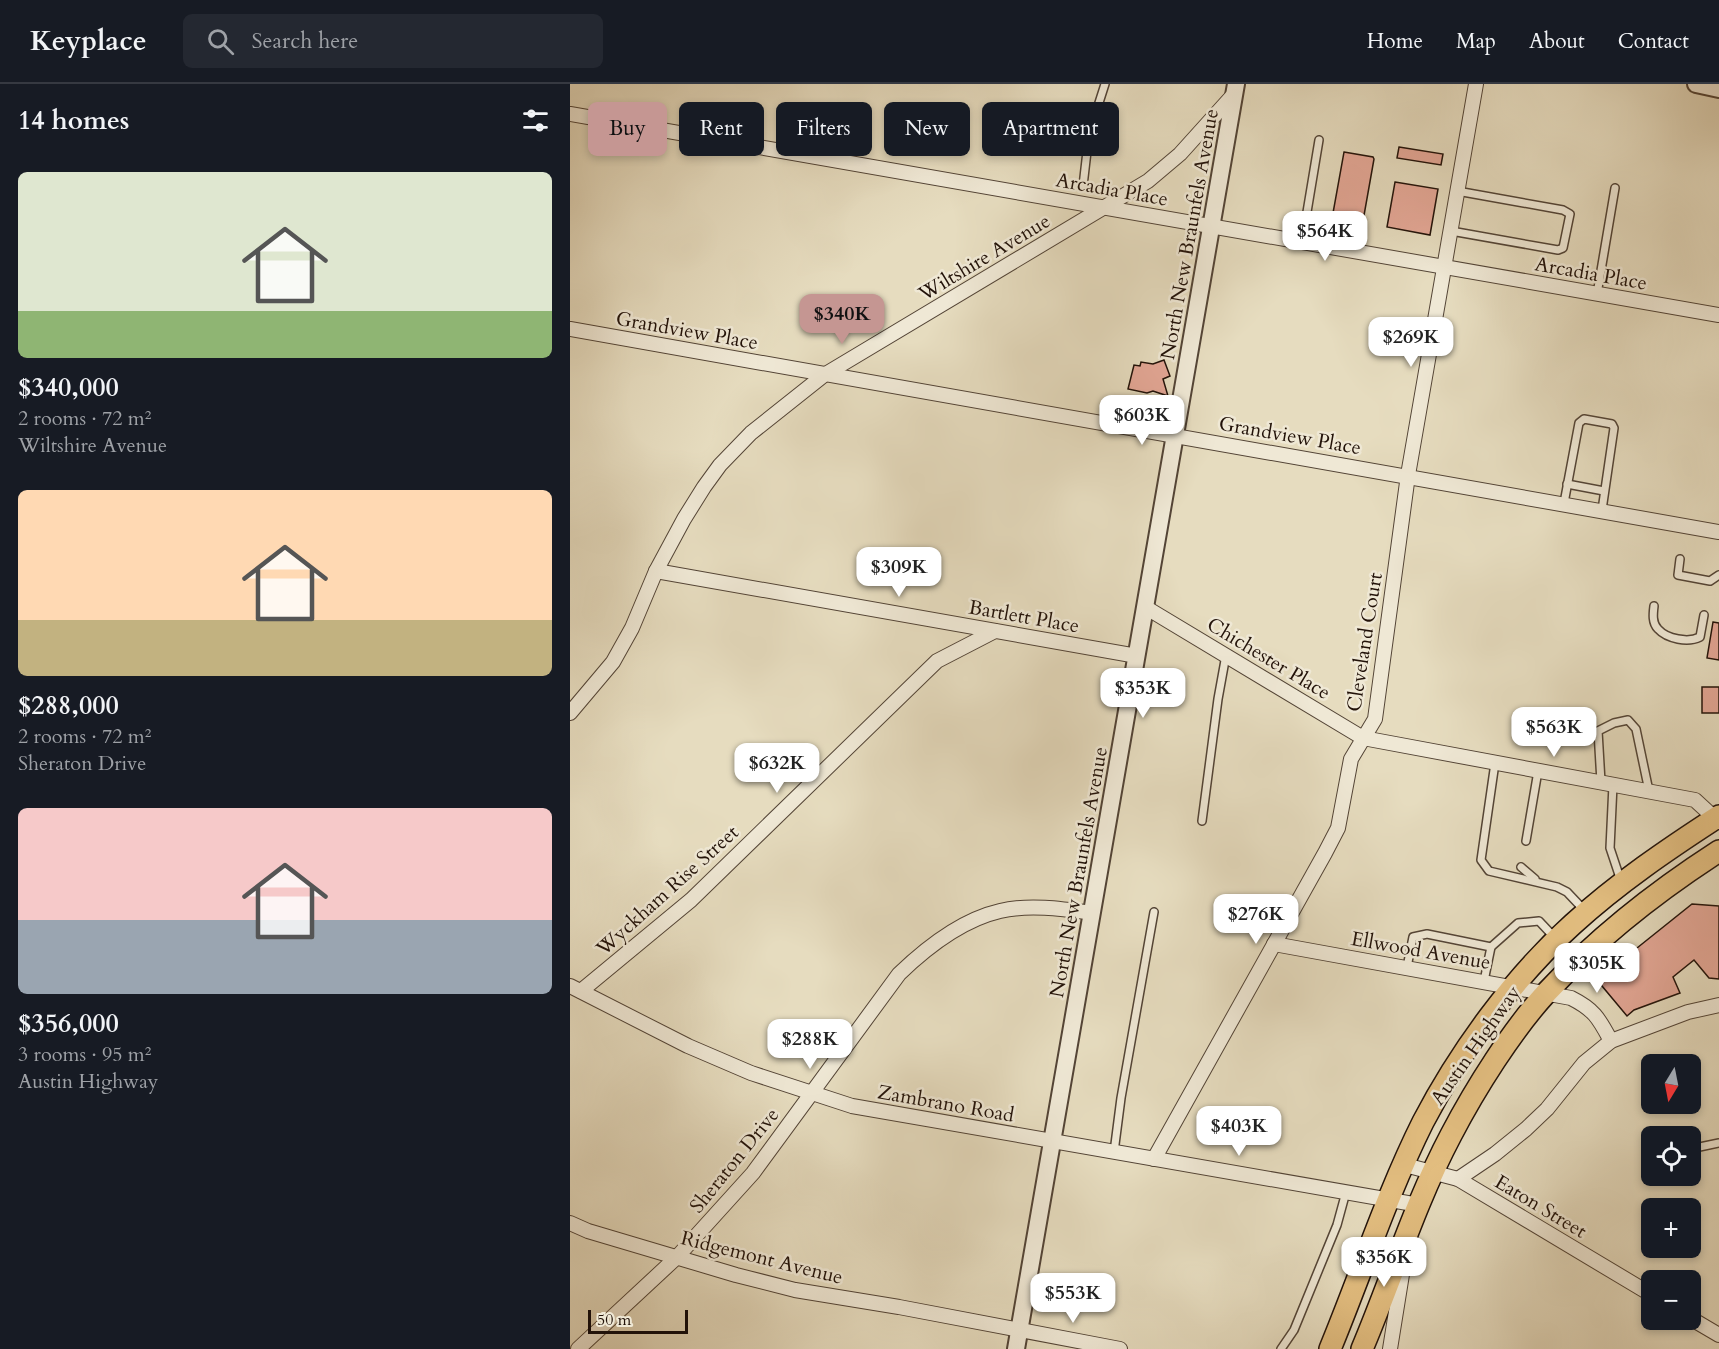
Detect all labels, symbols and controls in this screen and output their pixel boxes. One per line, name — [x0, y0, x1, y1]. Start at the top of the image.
search box — [183, 14, 603, 68]
text: Keyplace — [30, 22, 147, 60]
icon: search — [204, 25, 237, 58]
text: Search here — [252, 26, 358, 56]
text: Home — [1367, 27, 1423, 56]
text: Map — [1456, 27, 1496, 56]
text: About — [1529, 27, 1585, 56]
text: Contact — [1618, 27, 1689, 56]
chip: Buy — [588, 102, 667, 156]
chip: Rent — [679, 102, 764, 156]
chip: Filters — [776, 102, 872, 156]
chip: New — [884, 102, 970, 156]
chip: Apartment — [982, 102, 1119, 156]
text: 14 homes — [18, 103, 129, 138]
icon: filters — [519, 104, 552, 137]
street label: North New Braunfels Avenue — [1154, 106, 1225, 362]
street label: Arcadia Place — [1054, 166, 1170, 213]
street label: Wiltshire Avenue — [913, 207, 1055, 308]
icon: home — [231, 211, 339, 319]
pin: $564K — [1283, 211, 1367, 262]
text: $564K — [1296, 217, 1354, 244]
street label: Arcadia Place — [1533, 250, 1649, 297]
pin: $340K — [800, 294, 884, 345]
text: $340K — [813, 300, 871, 327]
street label: Grandview Place — [614, 305, 760, 356]
pin: $269K — [1369, 317, 1453, 368]
text: $269K — [1382, 323, 1440, 350]
text: $340,000 — [18, 370, 119, 405]
pin: $603K — [1100, 395, 1184, 446]
text: $603K — [1113, 401, 1171, 428]
text: 2 rooms · 72 m² — [18, 405, 151, 432]
street label: Grandview Place — [1217, 410, 1363, 461]
text: Wiltshire Avenue — [18, 432, 167, 459]
icon: home — [231, 529, 339, 637]
pin: $309K — [857, 547, 941, 598]
text: $309K — [870, 553, 928, 580]
street label: Cleveland Court — [1340, 570, 1389, 714]
street label: Bartlett Place — [967, 593, 1081, 639]
street label: Chichester Place — [1202, 611, 1336, 706]
pin: $353K — [1101, 668, 1185, 719]
text: $353K — [1114, 674, 1172, 701]
text: $288,000 — [18, 688, 119, 723]
pin: $563K — [1512, 707, 1596, 758]
text: $563K — [1525, 713, 1583, 740]
text: 2 rooms · 72 m² — [18, 723, 151, 750]
pin: $632K — [735, 743, 819, 794]
street label: North New Braunfels Avenue — [1043, 744, 1114, 1000]
text: $632K — [748, 749, 806, 776]
text: Sheraton Drive — [18, 750, 146, 777]
street label: Wyckham Rise Street — [590, 819, 745, 962]
icon: home — [231, 847, 339, 955]
pin: $276K — [1214, 894, 1298, 945]
text: $276K — [1227, 900, 1285, 927]
street label: Ellwood Avenue — [1349, 925, 1493, 976]
pin: $305K — [1555, 943, 1639, 994]
text: $305K — [1568, 949, 1626, 976]
street label: Austin Highway — [1424, 980, 1527, 1111]
text: $356,000 — [18, 1006, 119, 1041]
pin: $288K — [768, 1019, 852, 1070]
text: $288K — [781, 1025, 839, 1052]
text: 3 rooms · 95 m² — [18, 1041, 151, 1068]
north arrow — [1641, 1054, 1701, 1114]
map controls — [1641, 1054, 1701, 1330]
text: Austin Highway — [18, 1068, 158, 1095]
street label: Zambrano Road — [876, 1078, 1017, 1129]
street label: Sheraton Drive — [684, 1102, 785, 1219]
pin: $403K — [1197, 1106, 1281, 1157]
text: $403K — [1210, 1112, 1268, 1139]
button: locate — [1641, 1126, 1701, 1186]
street label: Eaton Street — [1490, 1168, 1592, 1245]
button: + — [1641, 1198, 1701, 1258]
street label: Ridgemont Avenue — [678, 1224, 846, 1291]
pin: $356K — [1342, 1237, 1426, 1288]
text: $356K — [1355, 1243, 1413, 1270]
button: − — [1641, 1270, 1701, 1330]
pin: $553K — [1031, 1273, 1115, 1324]
text: $553K — [1044, 1279, 1102, 1306]
scale bar — [588, 1307, 688, 1334]
text: 50 m — [597, 1309, 631, 1331]

